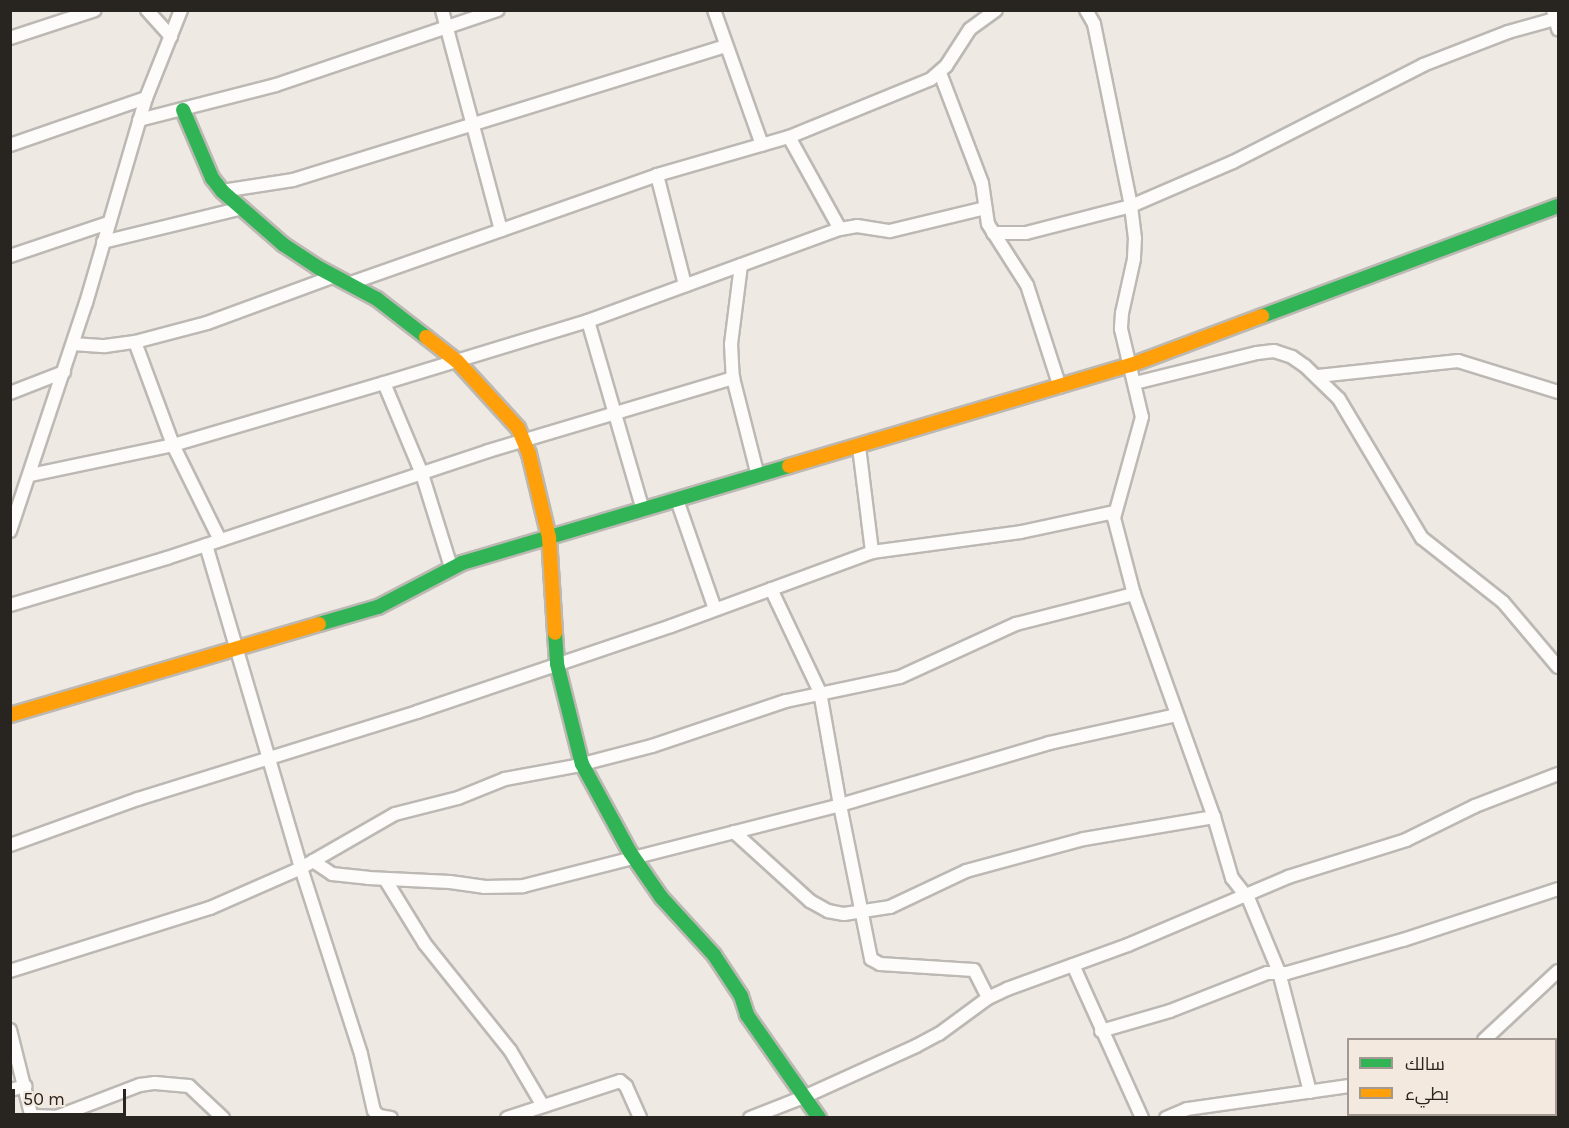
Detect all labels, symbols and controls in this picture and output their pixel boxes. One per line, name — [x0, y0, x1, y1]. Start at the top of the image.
legend — [1347, 1038, 1557, 1116]
text: سالك — [1405, 1053, 1445, 1075]
scale bar — [15, 1077, 129, 1115]
text: بطيء — [1405, 1083, 1449, 1105]
text: 50 m — [23, 1088, 65, 1110]

